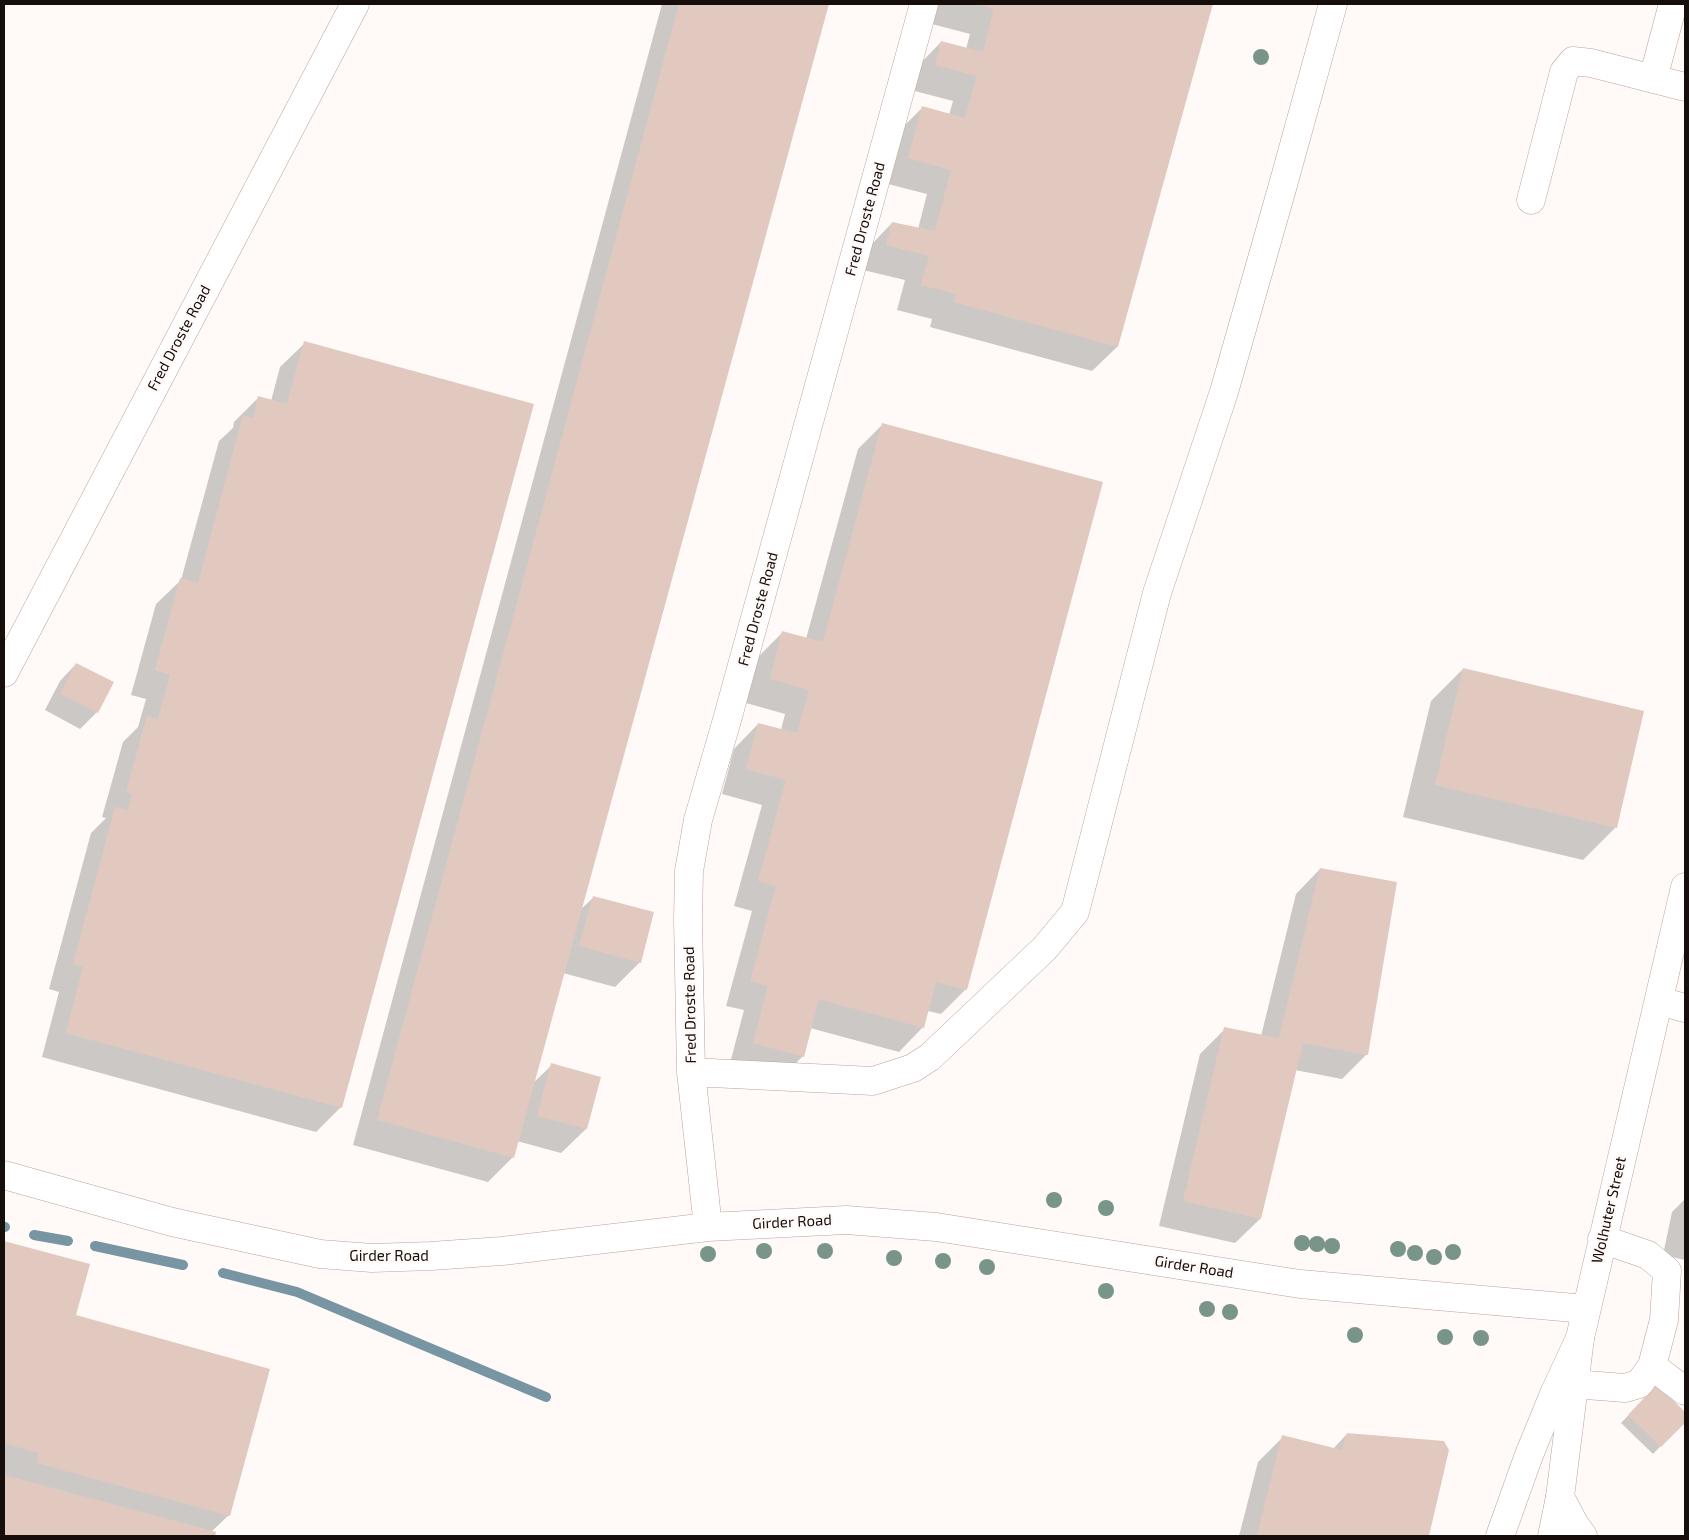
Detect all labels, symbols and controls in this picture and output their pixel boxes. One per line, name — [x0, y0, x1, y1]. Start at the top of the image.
street label: Fred Droste Road — [841, 160, 889, 278]
street label: Fred Droste Road — [144, 282, 214, 394]
street label: Fred Droste Road — [734, 550, 782, 668]
street label: Fred Droste Road — [680, 946, 700, 1064]
street label: Wolhuter Street — [1588, 1155, 1630, 1265]
street label: Girder Road — [752, 1211, 832, 1233]
street label: Girder Road — [349, 1247, 429, 1265]
street label: Girder Road — [1153, 1252, 1235, 1282]

